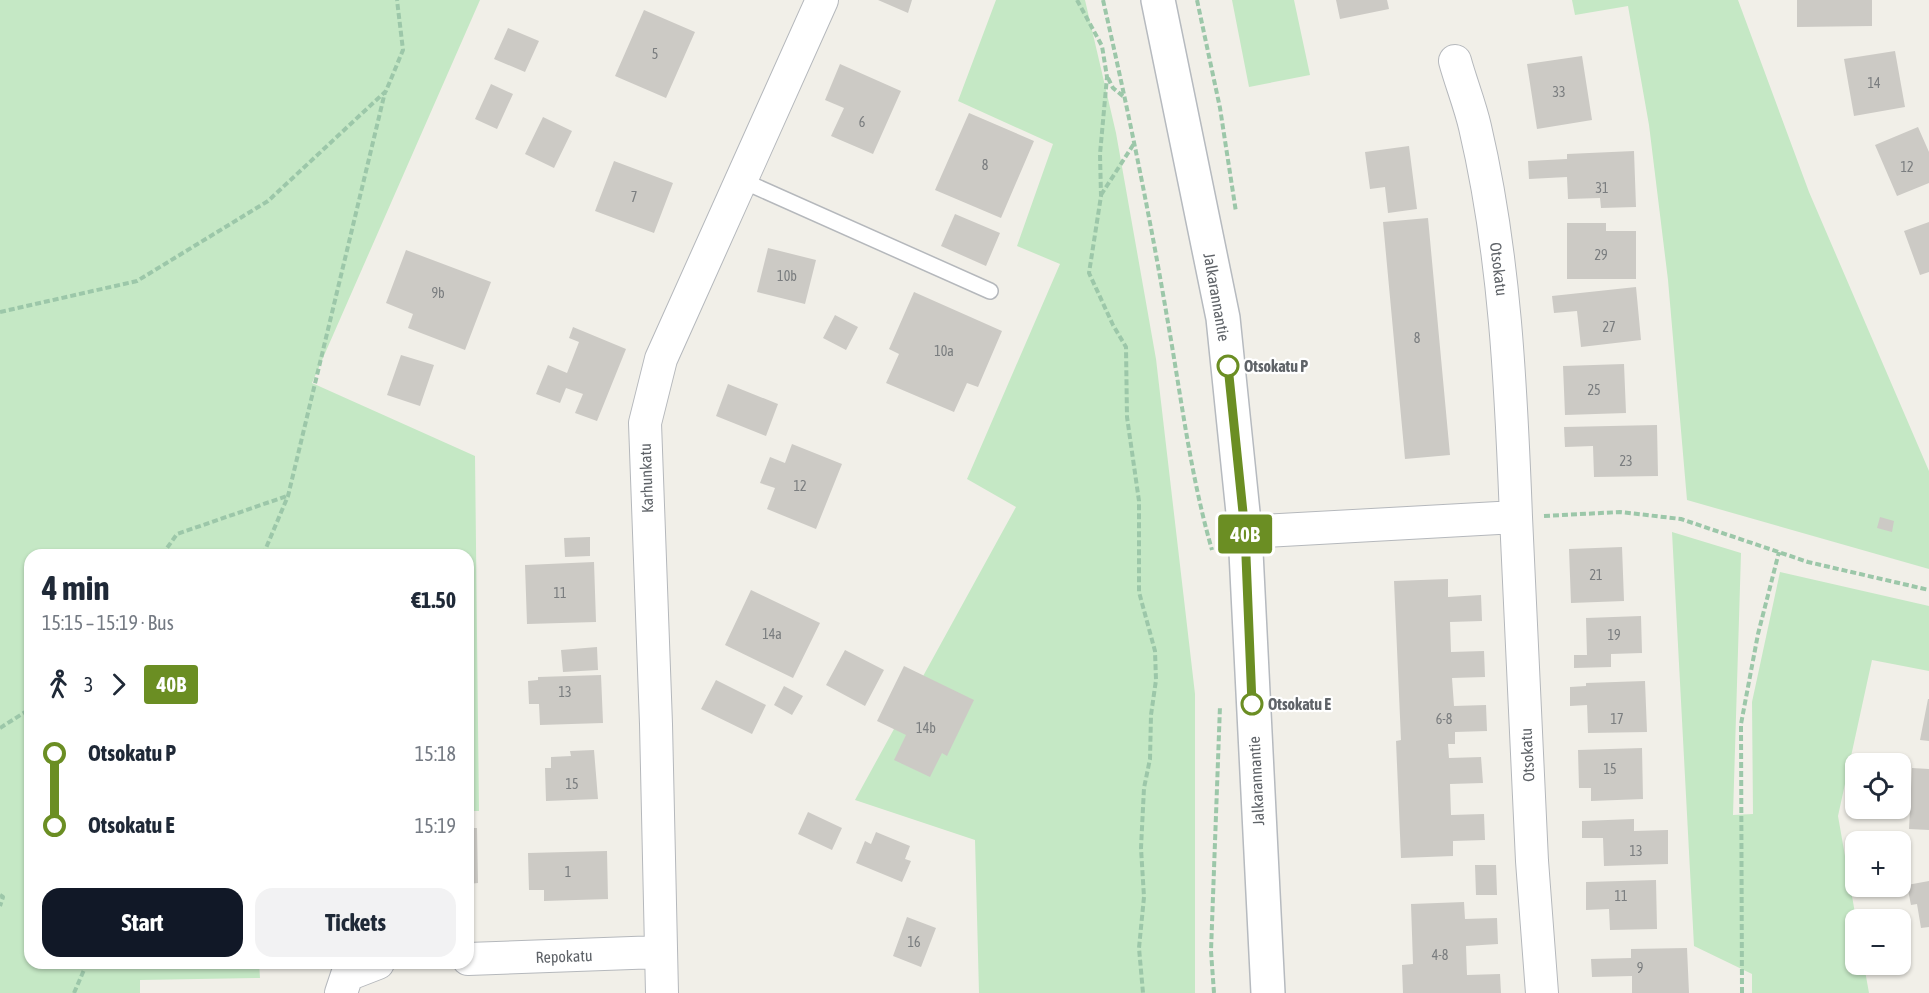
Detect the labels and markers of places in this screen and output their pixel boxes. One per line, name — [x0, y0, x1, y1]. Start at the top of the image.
marker: Otsokatu P — [1217, 355, 1239, 377]
place label: Otsokatu P — [1244, 357, 1308, 375]
marker: Otsokatu E — [1241, 693, 1263, 715]
place label: Otsokatu E — [1268, 695, 1331, 713]

